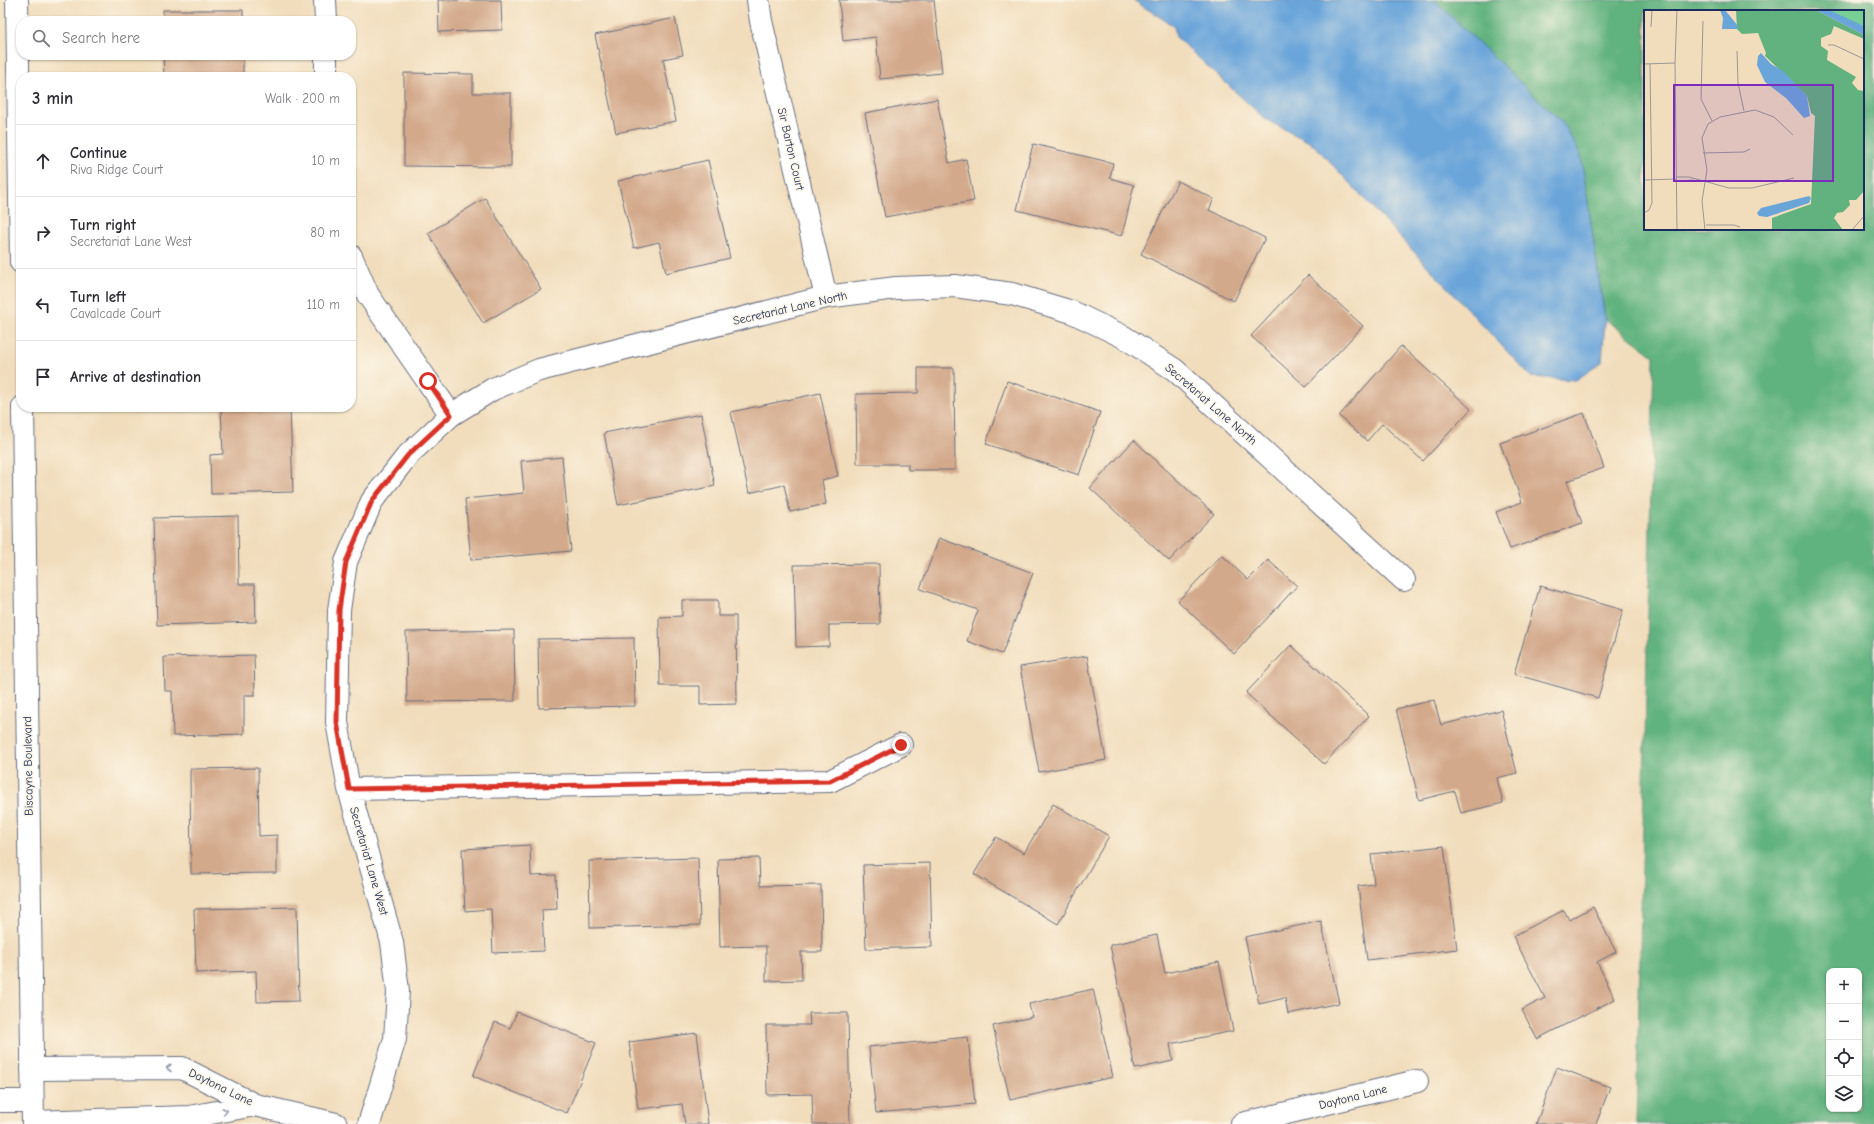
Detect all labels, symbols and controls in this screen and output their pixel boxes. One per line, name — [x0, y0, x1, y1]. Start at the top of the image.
inset map — [1644, 10, 1864, 230]
search box — [16, 16, 356, 60]
icon: search — [30, 27, 52, 49]
text: Search here — [62, 29, 140, 47]
text: 3 min — [32, 89, 73, 108]
text: Walk · 200 m — [265, 91, 340, 106]
street label: Sir Barton Court — [775, 106, 807, 192]
text: Continue — [70, 144, 127, 162]
icon: ahead — [32, 150, 54, 172]
text: 10 m — [312, 153, 340, 168]
text: Riva Ridge Court — [70, 162, 163, 177]
text: Turn right — [70, 216, 136, 234]
icon: right — [32, 222, 54, 244]
text: 80 m — [310, 225, 340, 240]
text: Secretariat Lane West — [70, 234, 191, 249]
text: Turn left — [70, 288, 126, 306]
street label: Secretariat Lane North — [731, 288, 849, 328]
icon: left — [32, 294, 54, 316]
text: 110 m — [307, 297, 340, 312]
text: Cavalcade Court — [70, 306, 161, 321]
street label: Secretariat Lane North — [1162, 360, 1260, 448]
icon: arrive — [32, 366, 54, 388]
text: Arrive at destination — [70, 368, 201, 386]
route start — [419, 372, 437, 390]
street label: Biscayne Boulevard — [20, 716, 36, 816]
route end — [892, 736, 910, 754]
street label: Secretariat Lane West — [347, 805, 391, 917]
map controls — [1826, 968, 1862, 1112]
button: + — [1826, 968, 1862, 1004]
button: − — [1826, 1004, 1862, 1040]
button: locate — [1826, 1040, 1862, 1076]
one-way arrow — [166, 1064, 172, 1072]
street label: Daytona Lane — [186, 1065, 256, 1109]
button: layers — [1826, 1076, 1862, 1112]
street label: Daytona Lane — [1317, 1082, 1389, 1112]
one-way arrow — [222, 1107, 228, 1115]

